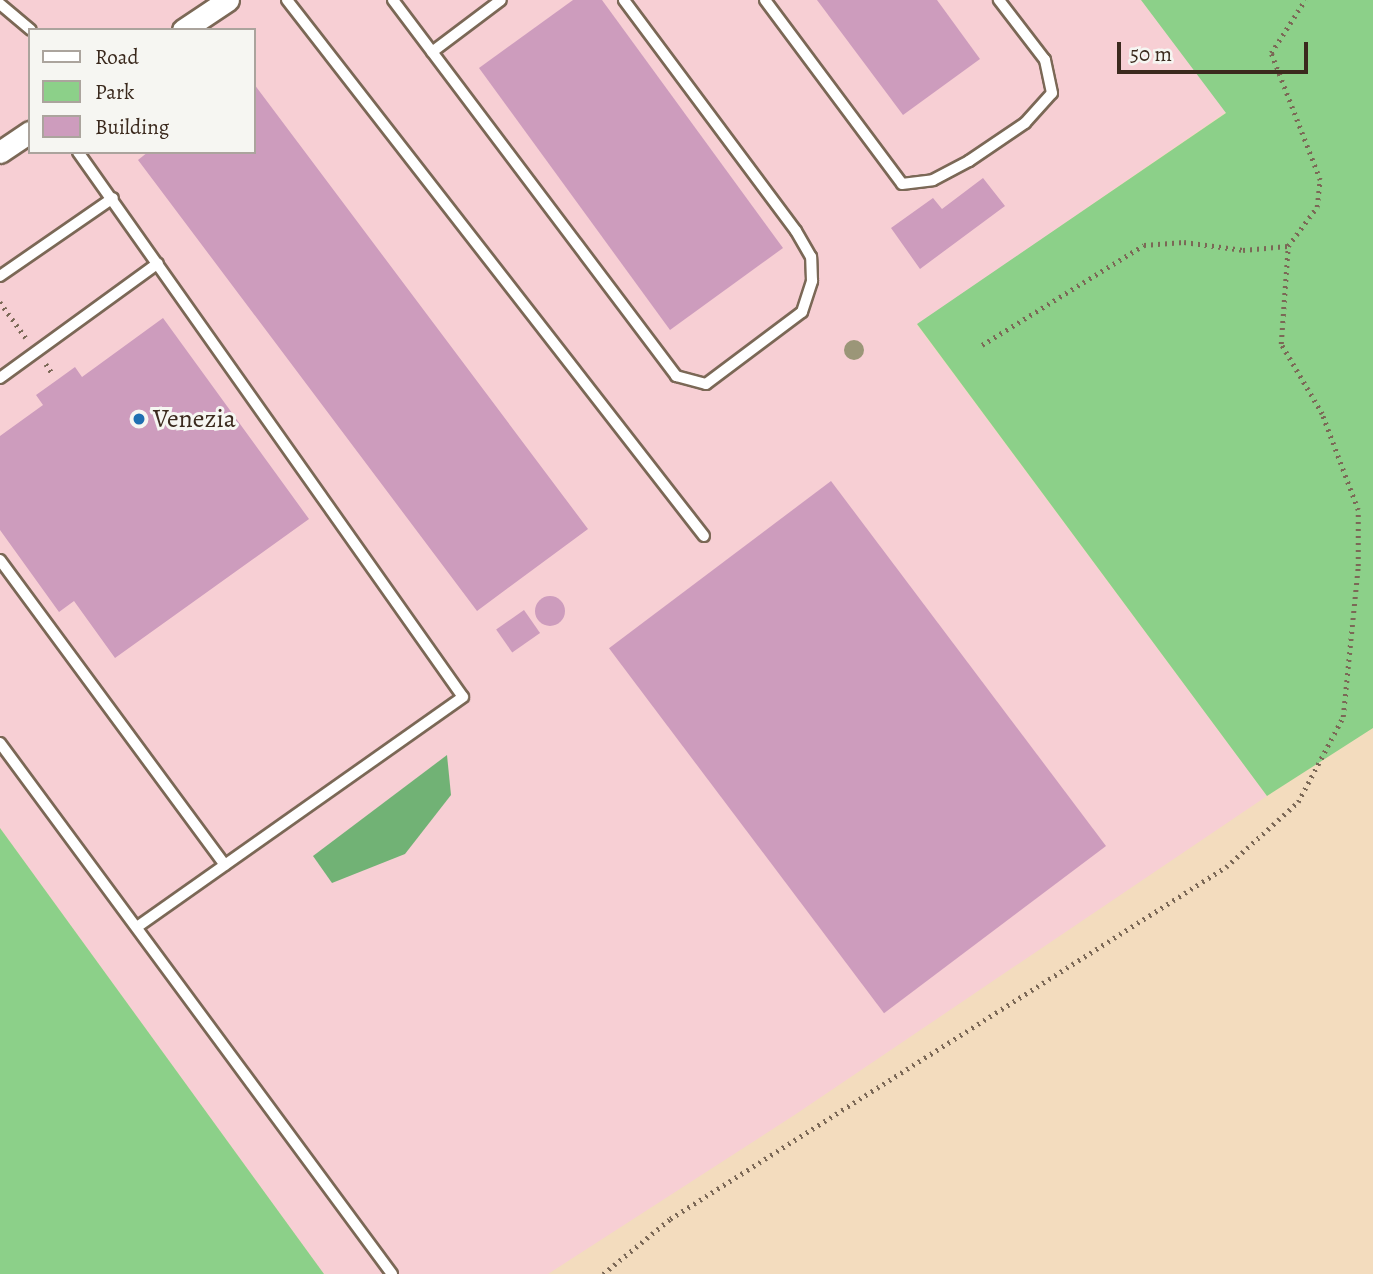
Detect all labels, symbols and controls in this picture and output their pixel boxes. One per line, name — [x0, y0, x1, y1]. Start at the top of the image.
legend — [28, 28, 256, 154]
scale bar — [1121, 28, 1312, 72]
text: 50 m — [1130, 40, 1172, 68]
text: Road — [95, 43, 139, 71]
text: Park — [95, 78, 134, 106]
text: Building — [95, 113, 169, 141]
place label: Venezia — [153, 403, 236, 435]
marker: Venezia — [131, 411, 147, 427]

